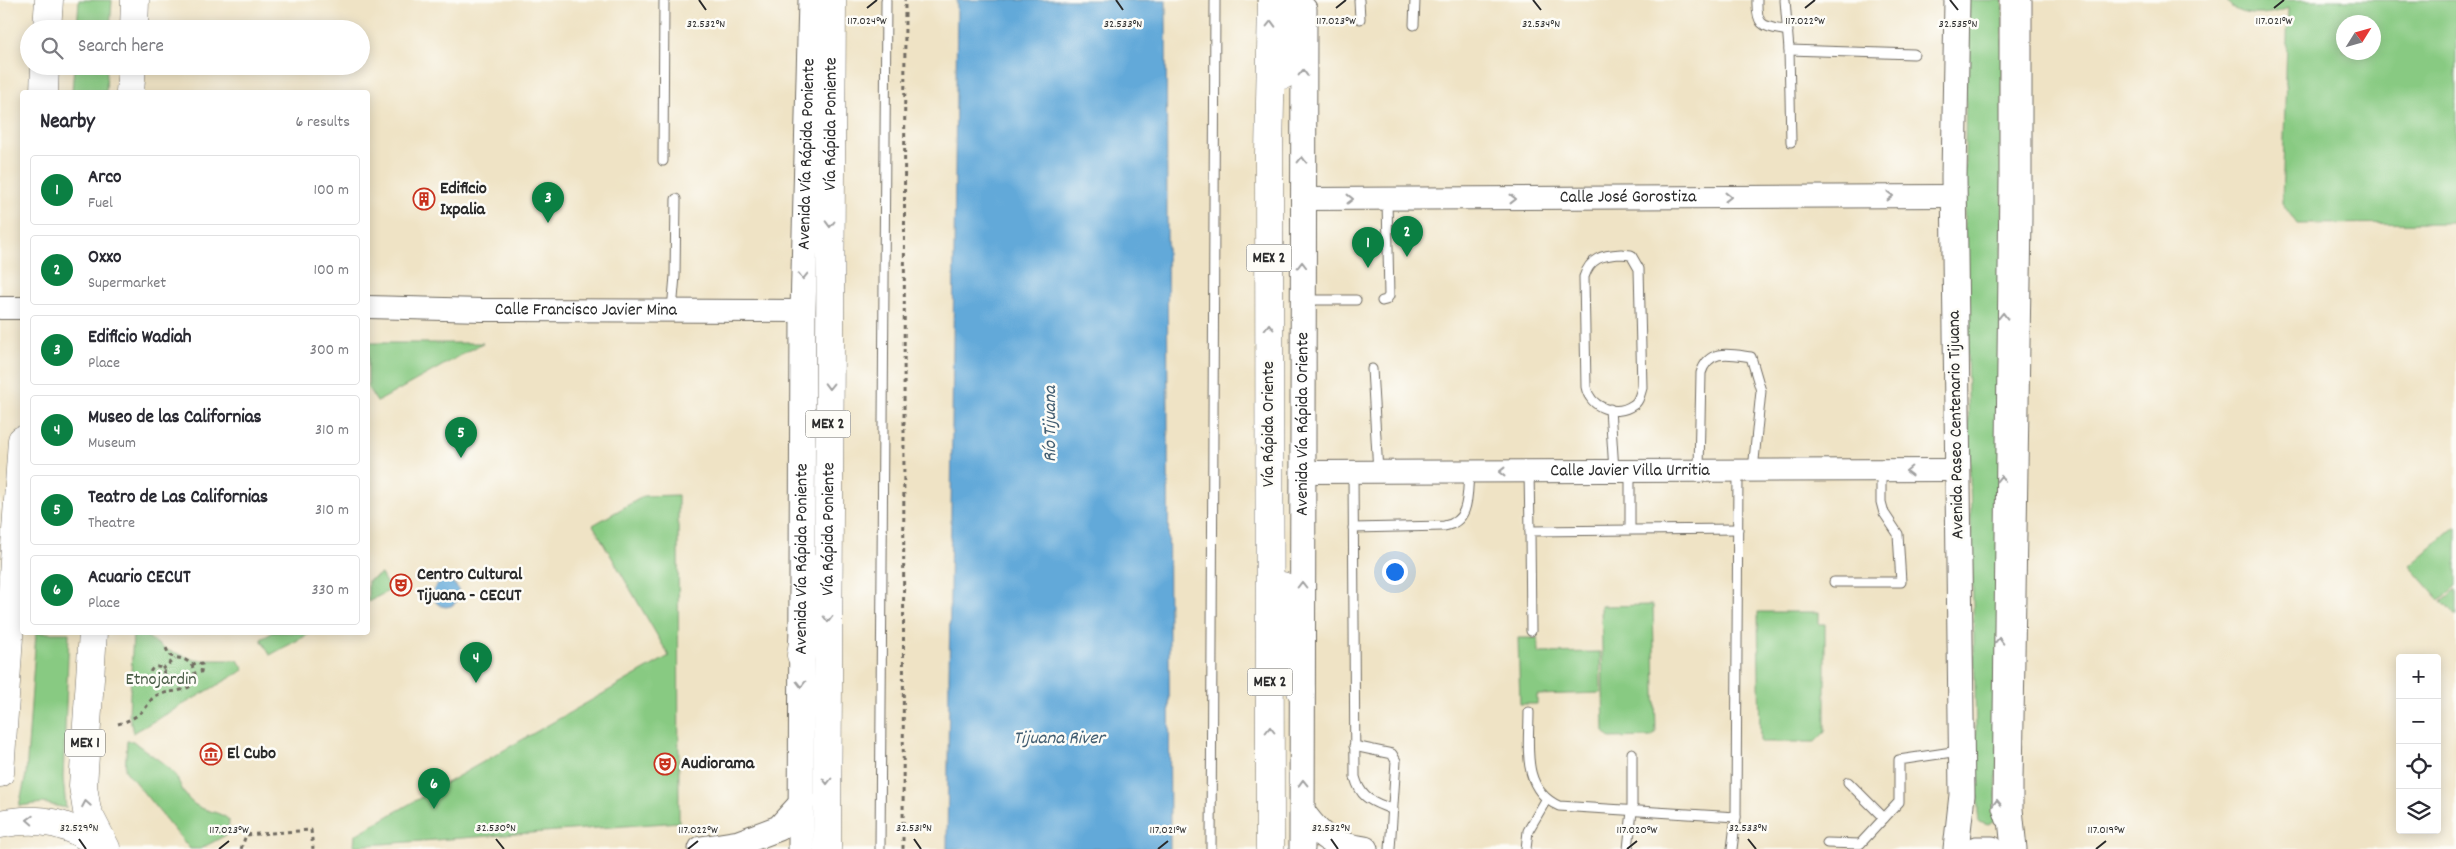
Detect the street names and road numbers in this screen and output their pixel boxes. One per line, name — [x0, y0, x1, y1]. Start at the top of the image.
street label: Vía Rápida Poniente — [818, 57, 844, 191]
street label: Avenida Vía Rápida Poniente — [792, 58, 822, 250]
street label: Calle José Gorostiza — [1560, 185, 1697, 210]
road number: MEX 2 — [1246, 244, 1292, 272]
street label: Calle Francisco Javier Mina — [495, 298, 678, 323]
street label: Avenida Paseo Centenario Tijuana — [1942, 310, 1971, 540]
street label: Avenida Vía Rápida Oriente — [1290, 332, 1316, 516]
street label: Vía Rápida Oriente — [1257, 361, 1282, 487]
road number: MEX 2 — [806, 410, 850, 438]
street label: Calle Javier Villa Urritia — [1550, 458, 1710, 484]
street label: Vía Rápida Poniente — [816, 462, 842, 596]
street label: Avenida Vía Rápida Poniente — [789, 463, 815, 655]
road number: MEX 2 — [1248, 669, 1292, 696]
road number: MEX 1 — [65, 730, 105, 756]

